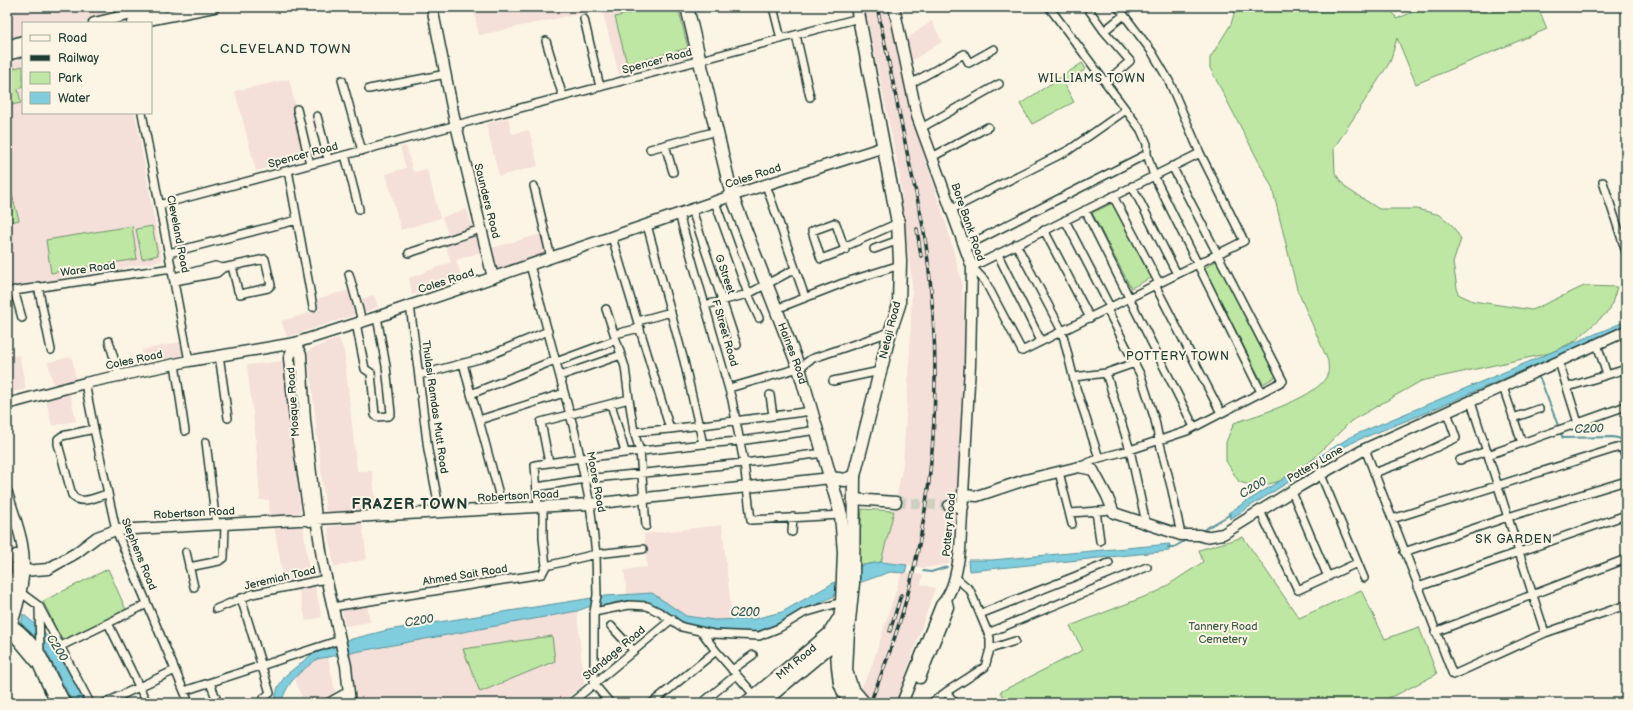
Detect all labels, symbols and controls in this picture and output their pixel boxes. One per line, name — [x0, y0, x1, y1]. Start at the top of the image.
legend — [22, 22, 152, 114]
text: Road — [58, 31, 87, 46]
district label: CLEVELAND TOWN — [220, 41, 352, 57]
street label: Spencer Road — [621, 45, 693, 77]
text: Railway — [58, 51, 100, 66]
text: Park — [58, 71, 82, 86]
district label: WILLIAMS TOWN — [1038, 71, 1146, 86]
text: Water — [58, 91, 90, 106]
street label: Spencer Road — [267, 139, 339, 171]
street label: Coles Road — [723, 161, 783, 191]
street label: Saunders Road — [471, 162, 503, 240]
street label: Bore Bank Road — [949, 181, 987, 263]
street label: Cleveland Road — [164, 194, 192, 274]
street label: G Street — [712, 252, 738, 296]
street label: Ware Road — [60, 259, 116, 279]
street label: Coles Road — [416, 266, 476, 296]
street label: F Street Road — [709, 298, 741, 368]
street label: Netaji Road — [877, 300, 903, 360]
street label: Haines Road — [775, 321, 810, 386]
street label: Thulasi Ramdas Mutt Road — [419, 340, 451, 474]
street label: Coles Road — [104, 348, 164, 372]
district label: POTTERY TOWN — [1126, 349, 1230, 364]
street label: Mosque Road — [284, 367, 302, 437]
water label: C200 — [1574, 421, 1604, 437]
street label: Pottery Lane — [1285, 443, 1346, 485]
street label: Moore Road — [584, 450, 608, 514]
water label: C200 — [1237, 474, 1269, 502]
street label: Robertson Road — [477, 487, 559, 505]
street label: Pottery Road — [940, 493, 958, 557]
district label: FRAZER TOWN — [352, 495, 468, 514]
street label: Robertson Road — [153, 504, 235, 522]
street label: Stephens Road — [119, 516, 159, 592]
district label: SK GARDEN — [1475, 532, 1553, 547]
street label: Ahmed Sait Road — [422, 562, 508, 588]
street label: Jeremiah Toad — [243, 563, 317, 593]
water label: C200 — [730, 605, 760, 620]
water label: C200 — [403, 611, 435, 631]
park label: Tannery Road Cemetery — [1189, 620, 1257, 646]
street label: Standage Road — [580, 623, 648, 683]
water label: C200 — [43, 632, 71, 664]
street label: MM Road — [773, 641, 819, 682]

